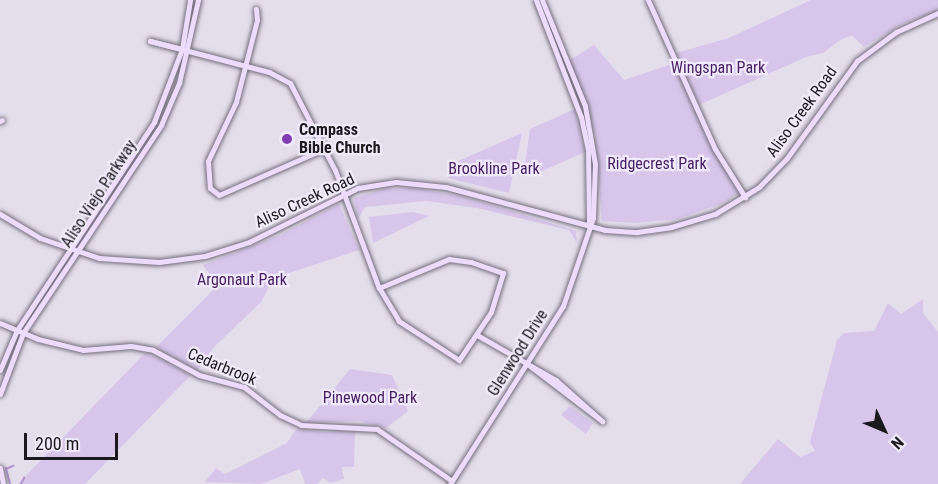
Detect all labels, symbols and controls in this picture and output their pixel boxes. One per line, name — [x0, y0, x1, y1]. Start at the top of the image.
park label: Wingspan Park — [671, 58, 765, 78]
street label: Aliso Creek Road — [763, 63, 841, 161]
place label: Compass Bible Church — [299, 120, 381, 158]
marker: Compass Bible Church — [280, 132, 294, 146]
street label: Aliso Viejo Parkway — [57, 137, 141, 251]
park label: Ridgecrest Park — [607, 154, 707, 174]
park label: Brookline Park — [448, 159, 540, 179]
street label: Aliso Creek Road — [252, 170, 358, 232]
park label: Argonaut Park — [197, 270, 287, 290]
street label: Glenwood Drive — [484, 306, 552, 400]
street label: Cedarbrook — [185, 344, 259, 390]
park label: Pinewood Park — [323, 388, 417, 408]
north arrow — [854, 400, 914, 460]
scale bar — [27, 421, 122, 459]
text: 200 m — [35, 433, 79, 454]
text: N — [887, 433, 908, 453]

